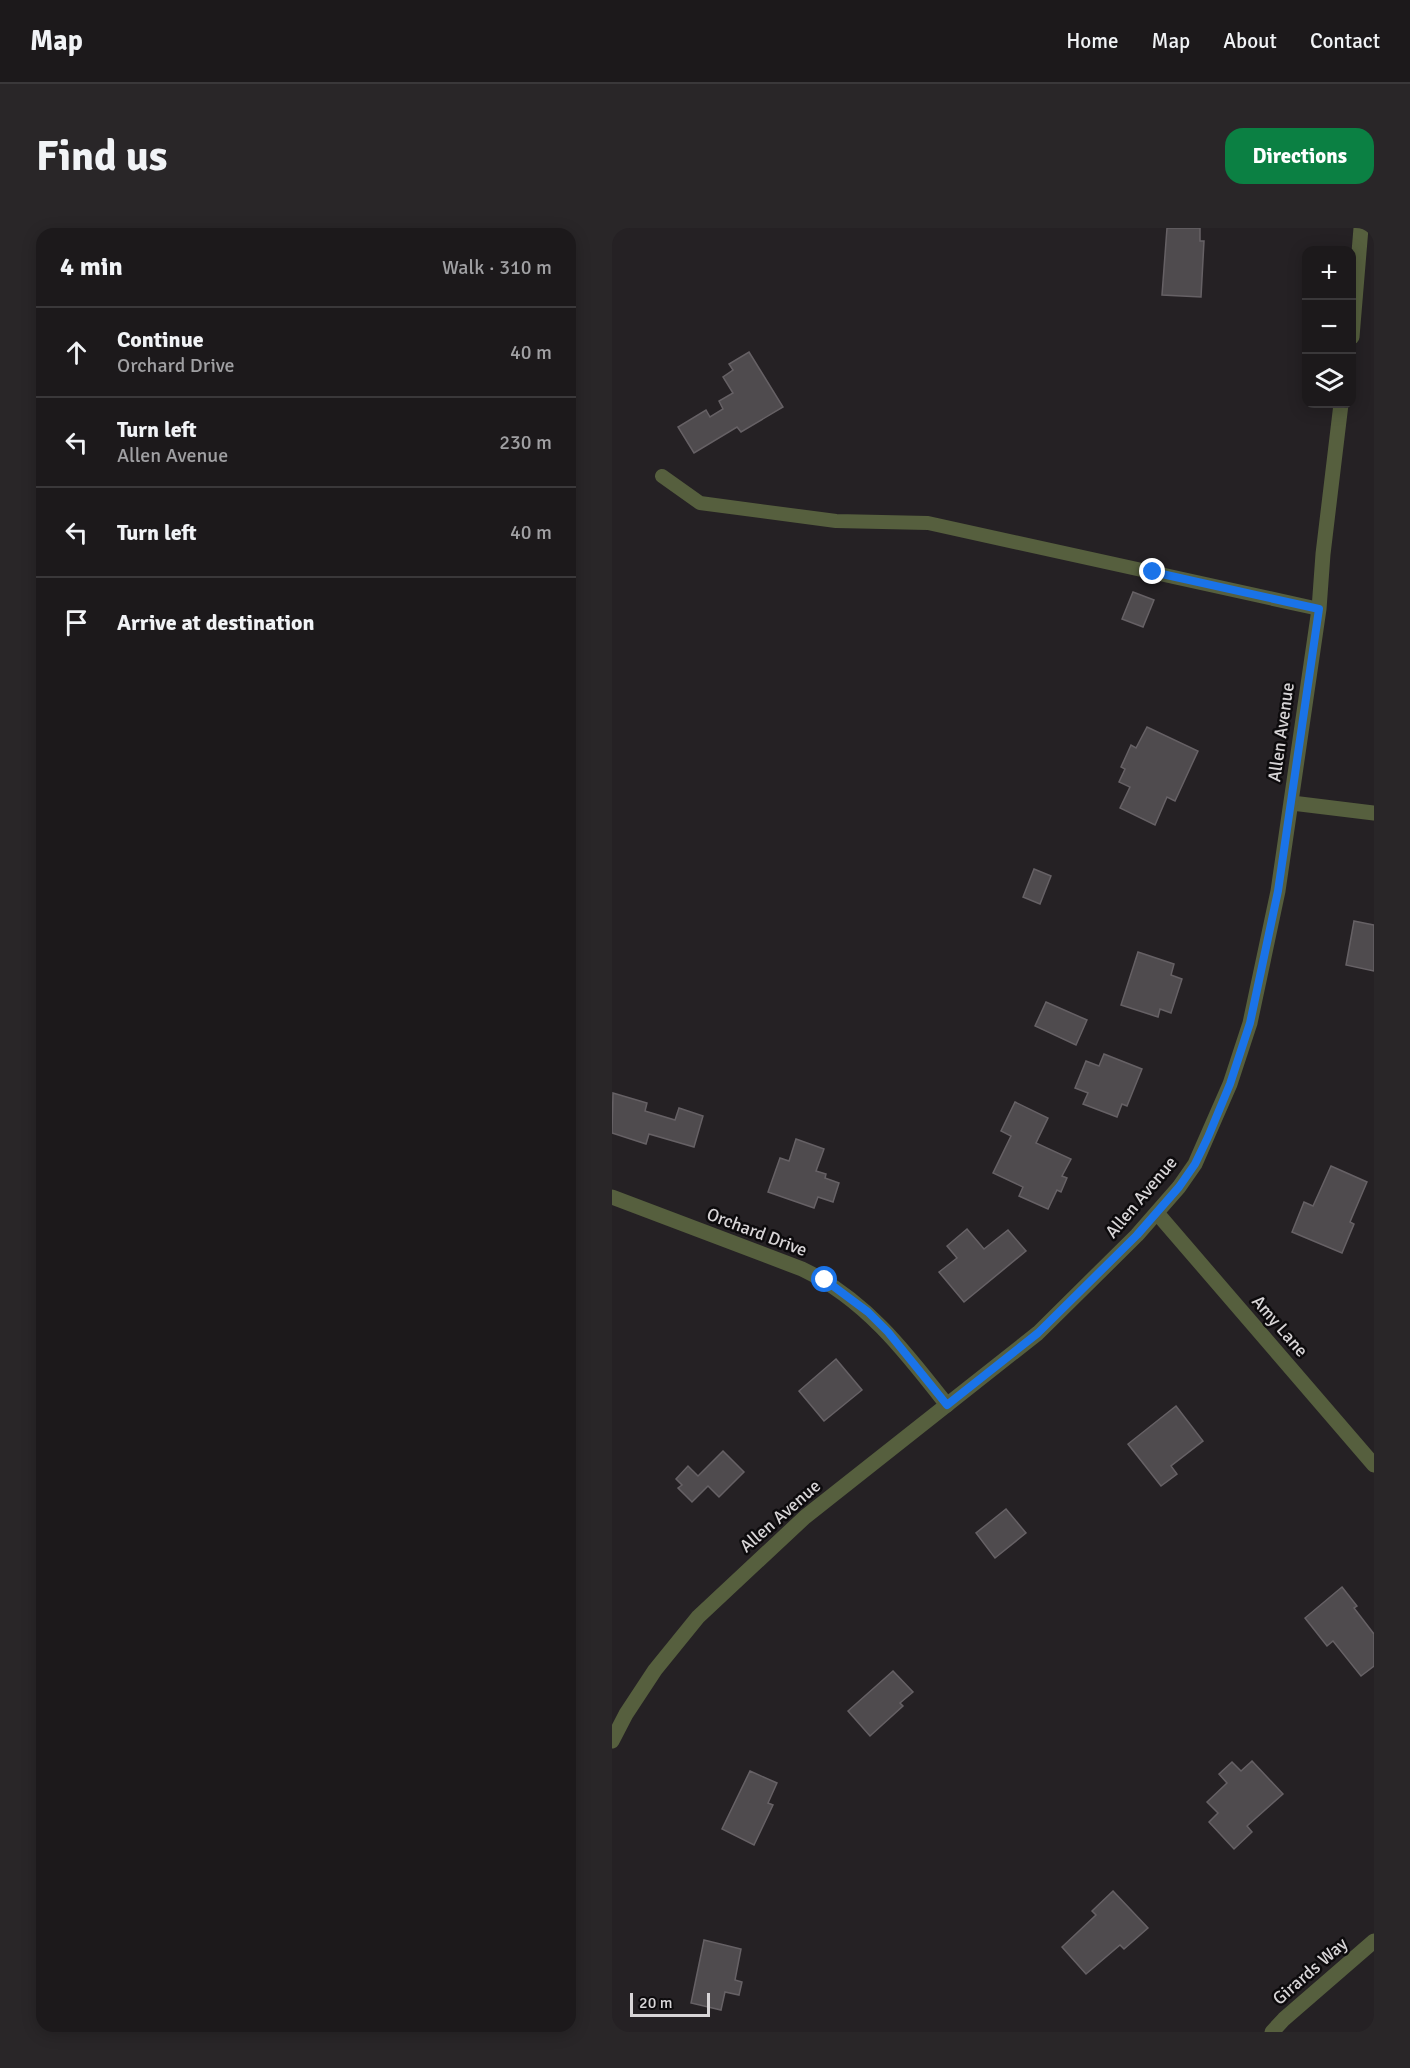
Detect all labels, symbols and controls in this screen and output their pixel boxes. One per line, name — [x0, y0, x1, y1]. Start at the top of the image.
text: Map — [30, 24, 83, 58]
text: Home — [1066, 28, 1119, 54]
text: Map — [1152, 28, 1190, 54]
text: About — [1223, 28, 1277, 54]
text: Contact — [1310, 28, 1380, 54]
button: Directions — [1225, 128, 1374, 184]
text: Find us — [36, 131, 167, 182]
map controls — [1302, 246, 1356, 408]
button: + — [1302, 246, 1356, 300]
text: 4 min — [60, 251, 123, 283]
text: Walk · 310 m — [442, 255, 552, 280]
button: − — [1302, 300, 1356, 354]
text: Continue — [117, 326, 204, 353]
icon: ahead — [60, 336, 93, 369]
text: 40 m — [510, 340, 552, 365]
text: Orchard Drive — [117, 353, 235, 378]
button: layers — [1302, 354, 1356, 408]
text: Turn left — [117, 416, 197, 443]
icon: left — [60, 426, 93, 459]
text: 230 m — [499, 430, 552, 455]
text: Allen Avenue — [117, 443, 228, 468]
icon: left — [60, 516, 93, 549]
text: Turn left — [117, 519, 197, 546]
text: 40 m — [510, 520, 552, 545]
route end — [1139, 558, 1165, 584]
icon: arrive — [60, 606, 93, 639]
text: Arrive at destination — [117, 609, 314, 636]
street label: Allen Avenue — [1263, 681, 1299, 783]
street label: Allen Avenue — [1100, 1152, 1182, 1242]
street label: Orchard Drive — [704, 1203, 810, 1261]
route start — [811, 1266, 837, 1292]
street label: Amy Lane — [1247, 1291, 1313, 1361]
street label: Allen Avenue — [735, 1475, 825, 1557]
street label: Girards Way — [1268, 1932, 1352, 2009]
scale bar — [630, 1990, 710, 2018]
text: 20 m — [639, 1993, 673, 2013]

